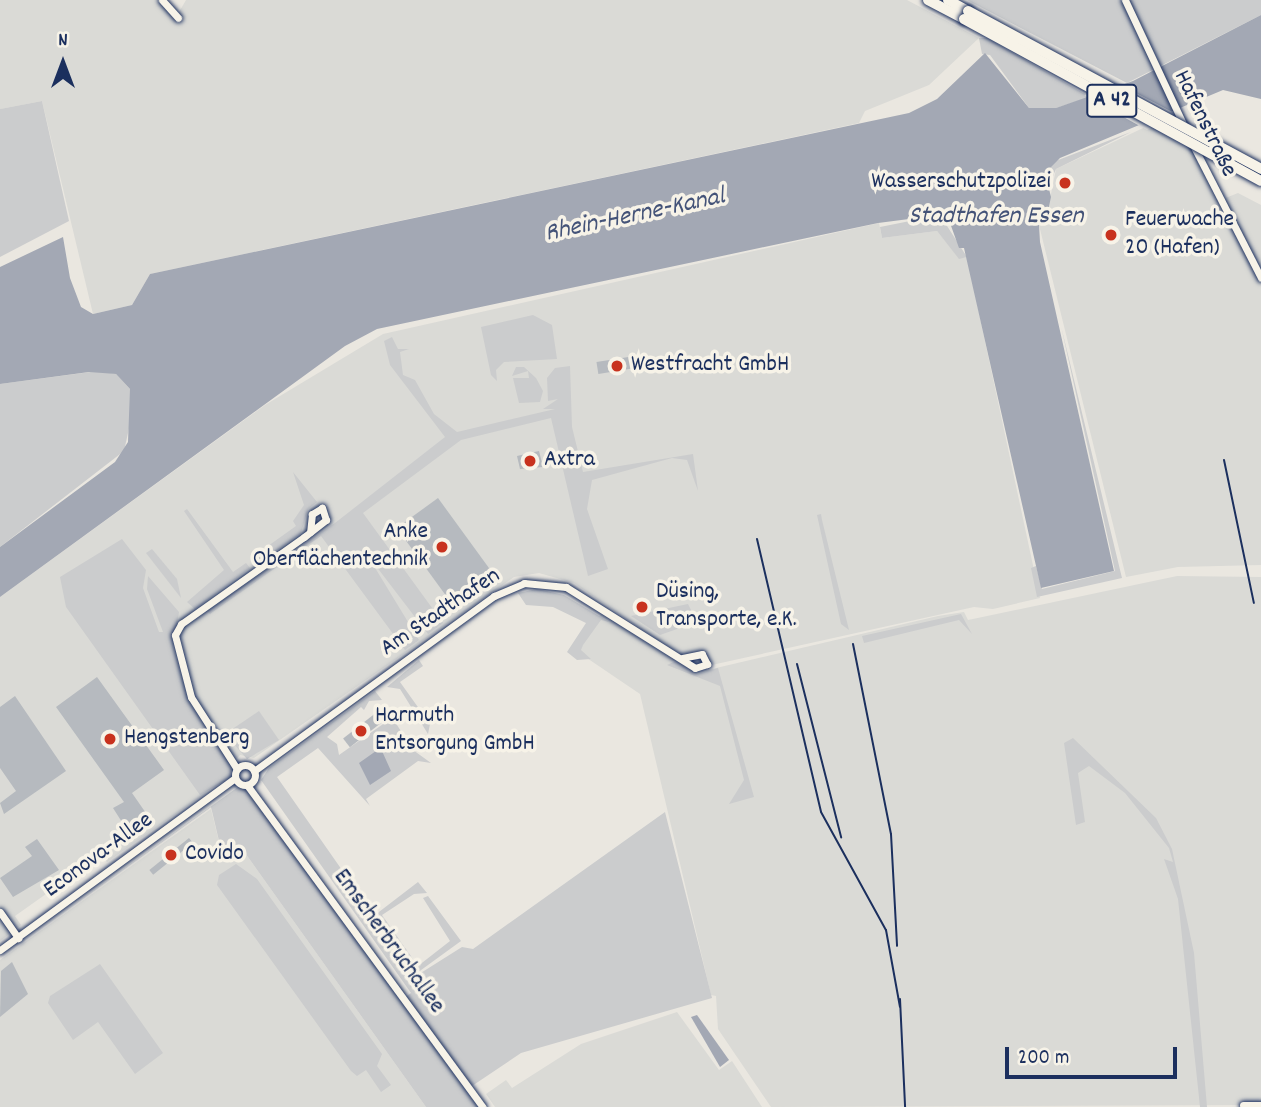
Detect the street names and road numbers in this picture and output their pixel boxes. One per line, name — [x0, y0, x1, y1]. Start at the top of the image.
street label: Hafenstraße — [1166, 66, 1242, 182]
road number: A 42 — [1086, 82, 1138, 120]
street label: Am Stadthafen — [376, 562, 506, 664]
street label: Econova-Allee — [39, 807, 159, 905]
street label: Emscherbruchallee — [326, 864, 450, 1020]

